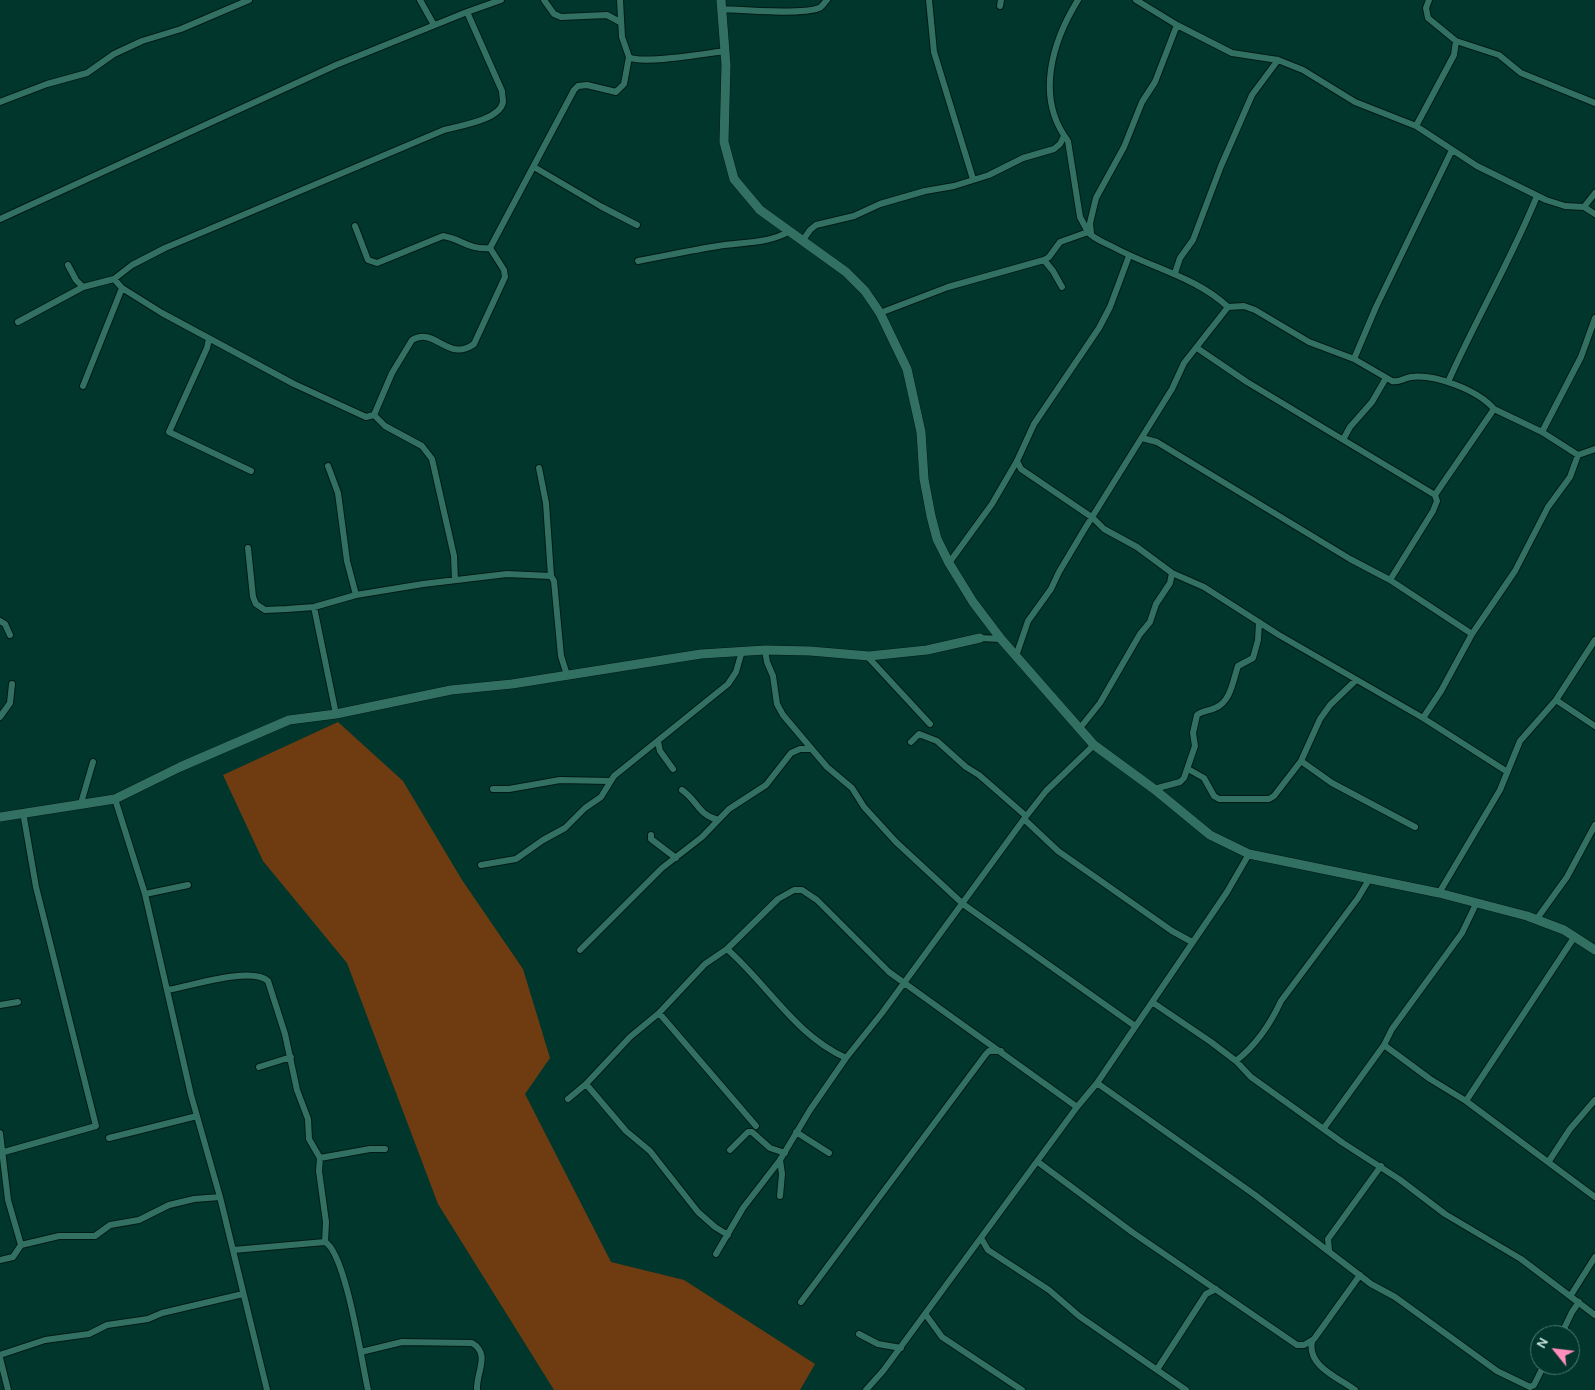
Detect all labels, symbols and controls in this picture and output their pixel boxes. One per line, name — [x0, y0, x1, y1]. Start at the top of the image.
north arrow — [1530, 1325, 1580, 1375]
text: N — [1532, 1334, 1552, 1351]

